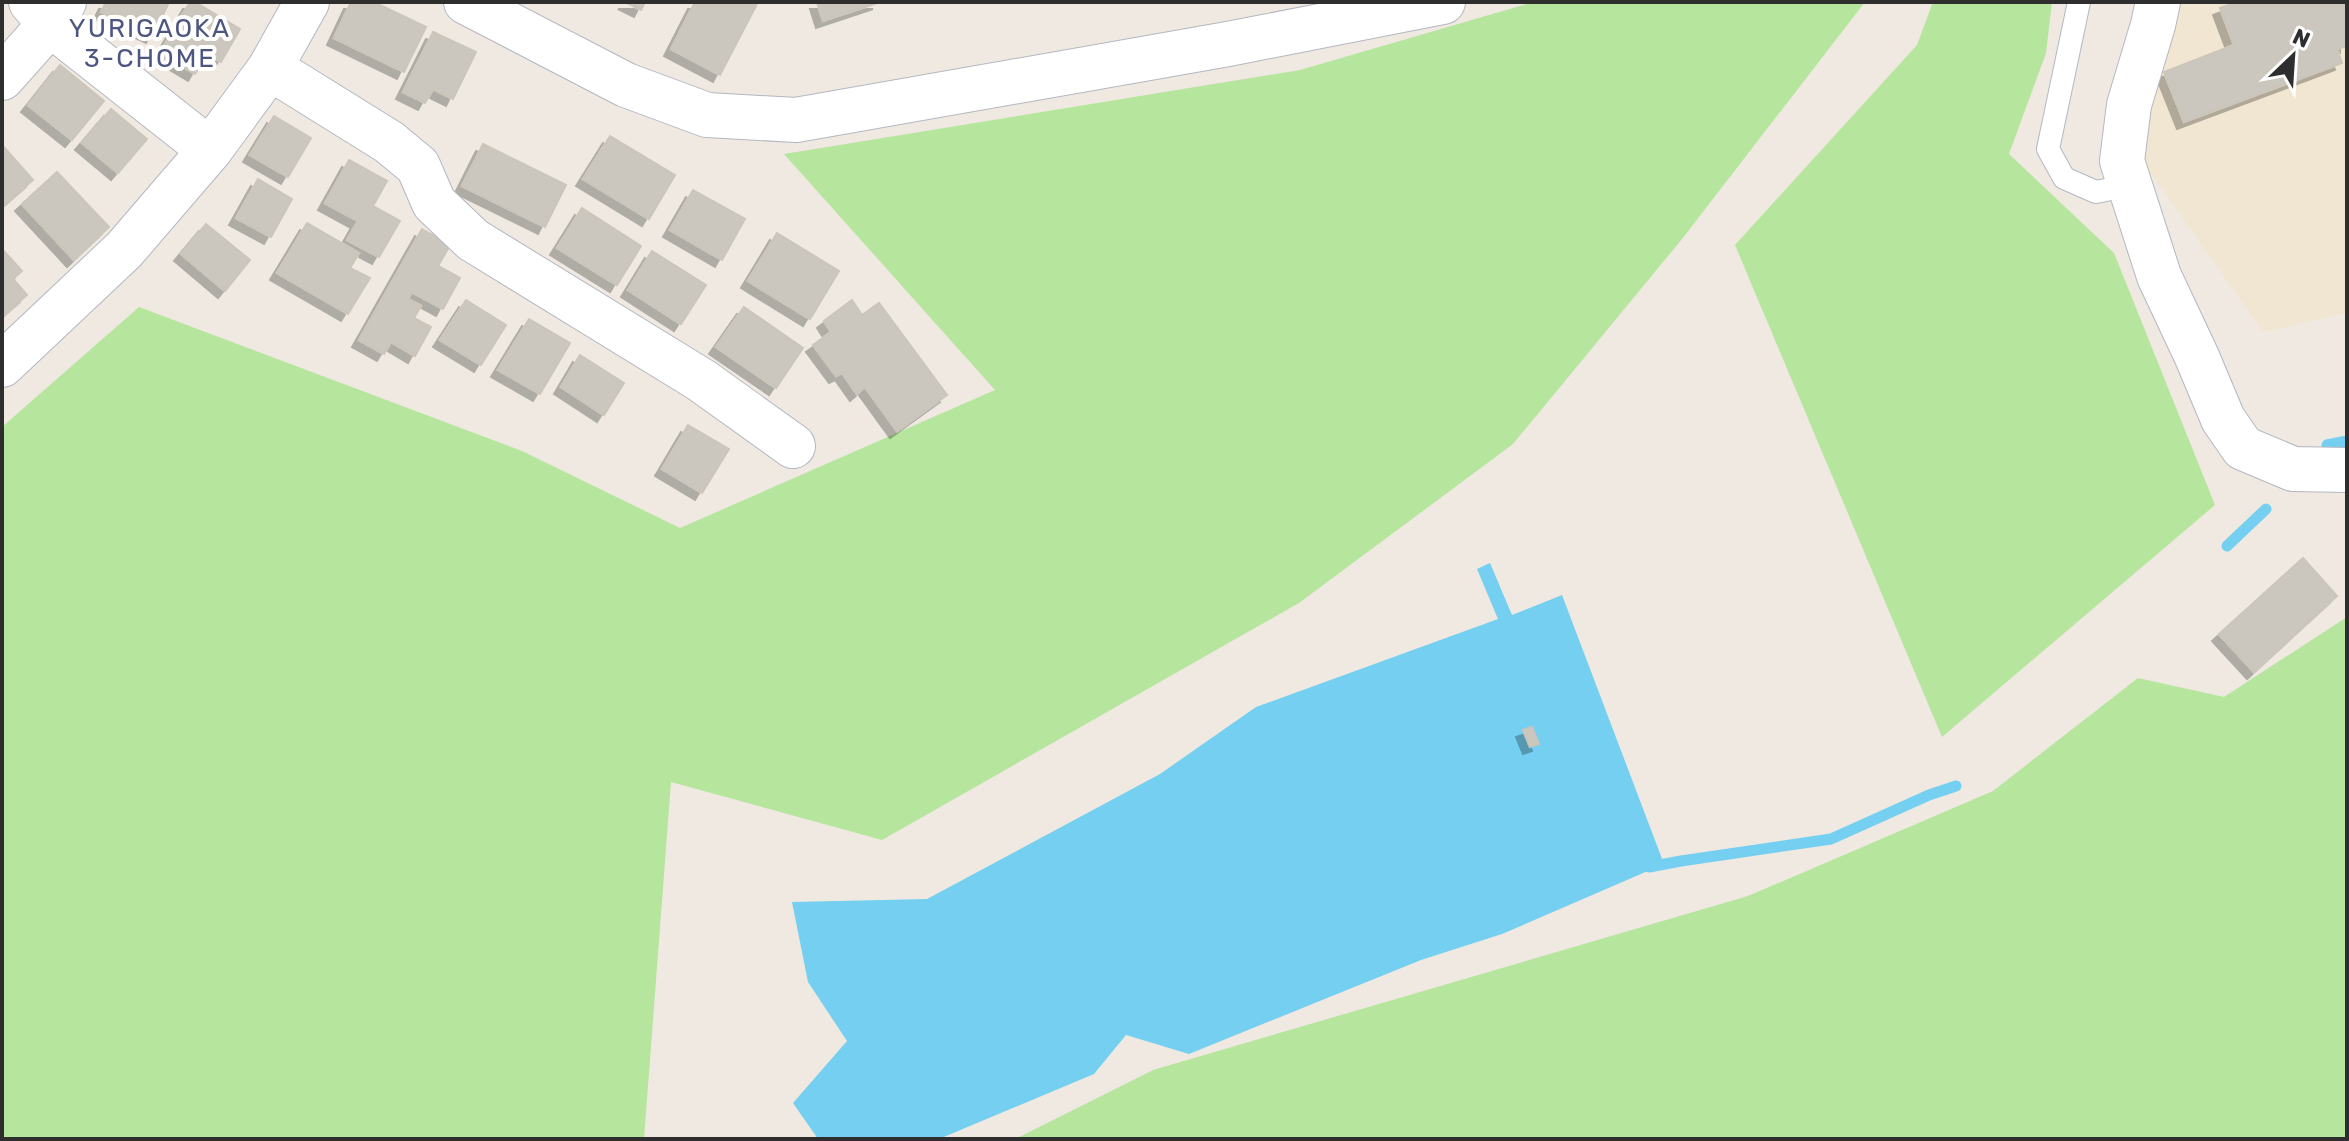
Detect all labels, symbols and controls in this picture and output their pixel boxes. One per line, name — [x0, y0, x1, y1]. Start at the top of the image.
district label: YURIGAOKA 3-CHOME — [69, 13, 231, 74]
north arrow — [2253, 16, 2333, 96]
text: N — [2288, 23, 2314, 54]

